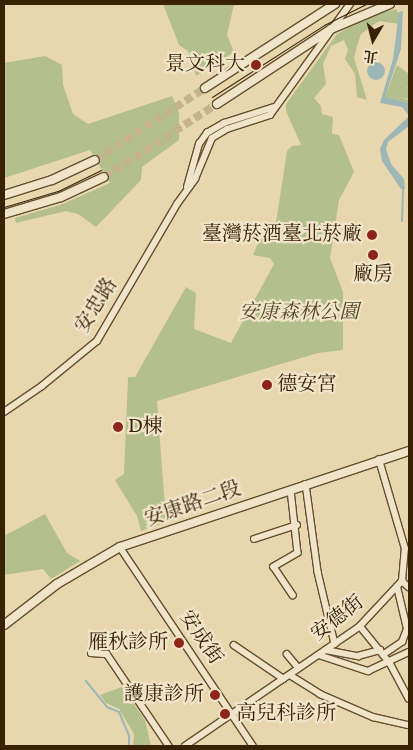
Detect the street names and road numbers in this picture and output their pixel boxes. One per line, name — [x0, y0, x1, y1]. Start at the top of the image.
street label: 安忠路 — [71, 274, 123, 338]
street label: 安康路二段 — [142, 477, 244, 533]
street label: 安德街 — [307, 591, 369, 647]
street label: 安成街 — [173, 606, 227, 670]

